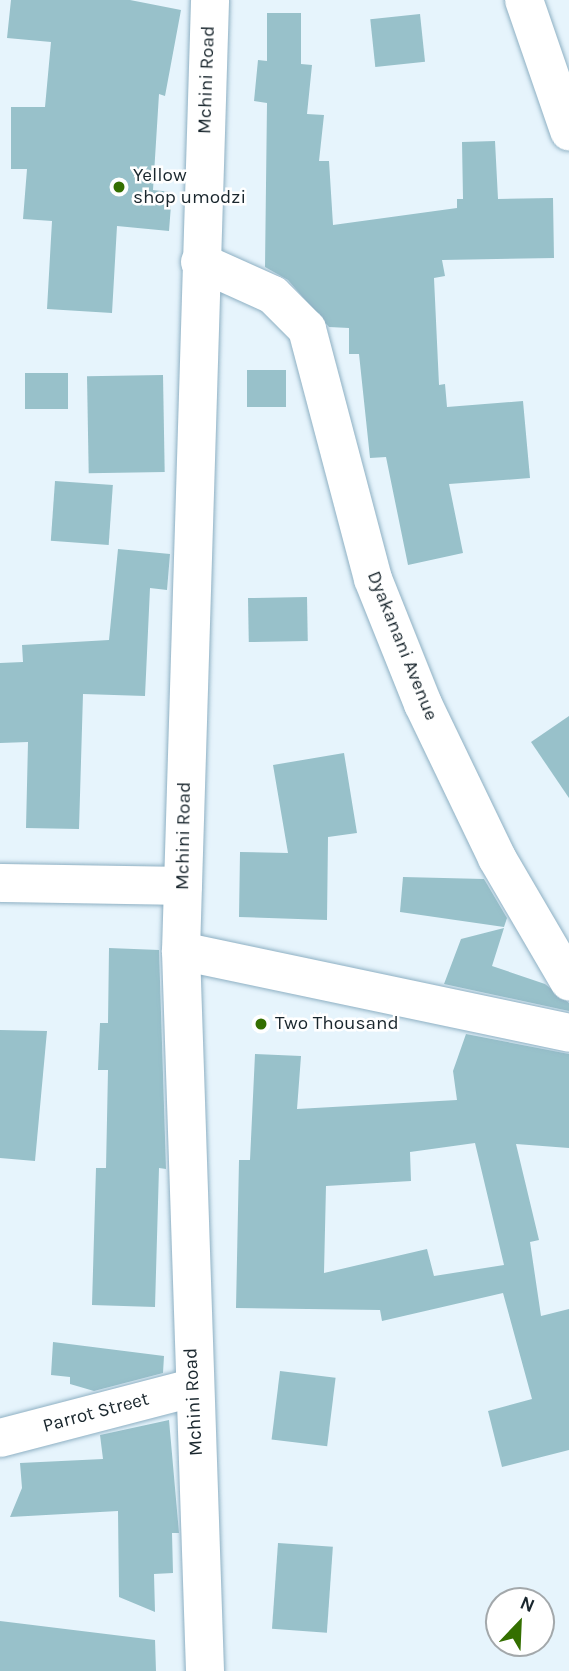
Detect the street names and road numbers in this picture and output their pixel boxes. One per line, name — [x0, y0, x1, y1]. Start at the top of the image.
street label: Mchini Road — [194, 25, 220, 135]
street label: Dyakanani Avenue — [362, 568, 442, 724]
street label: Mchini Road — [172, 782, 196, 890]
street label: Mchini Road — [180, 1347, 208, 1457]
street label: Parrot Street — [40, 1388, 152, 1438]

